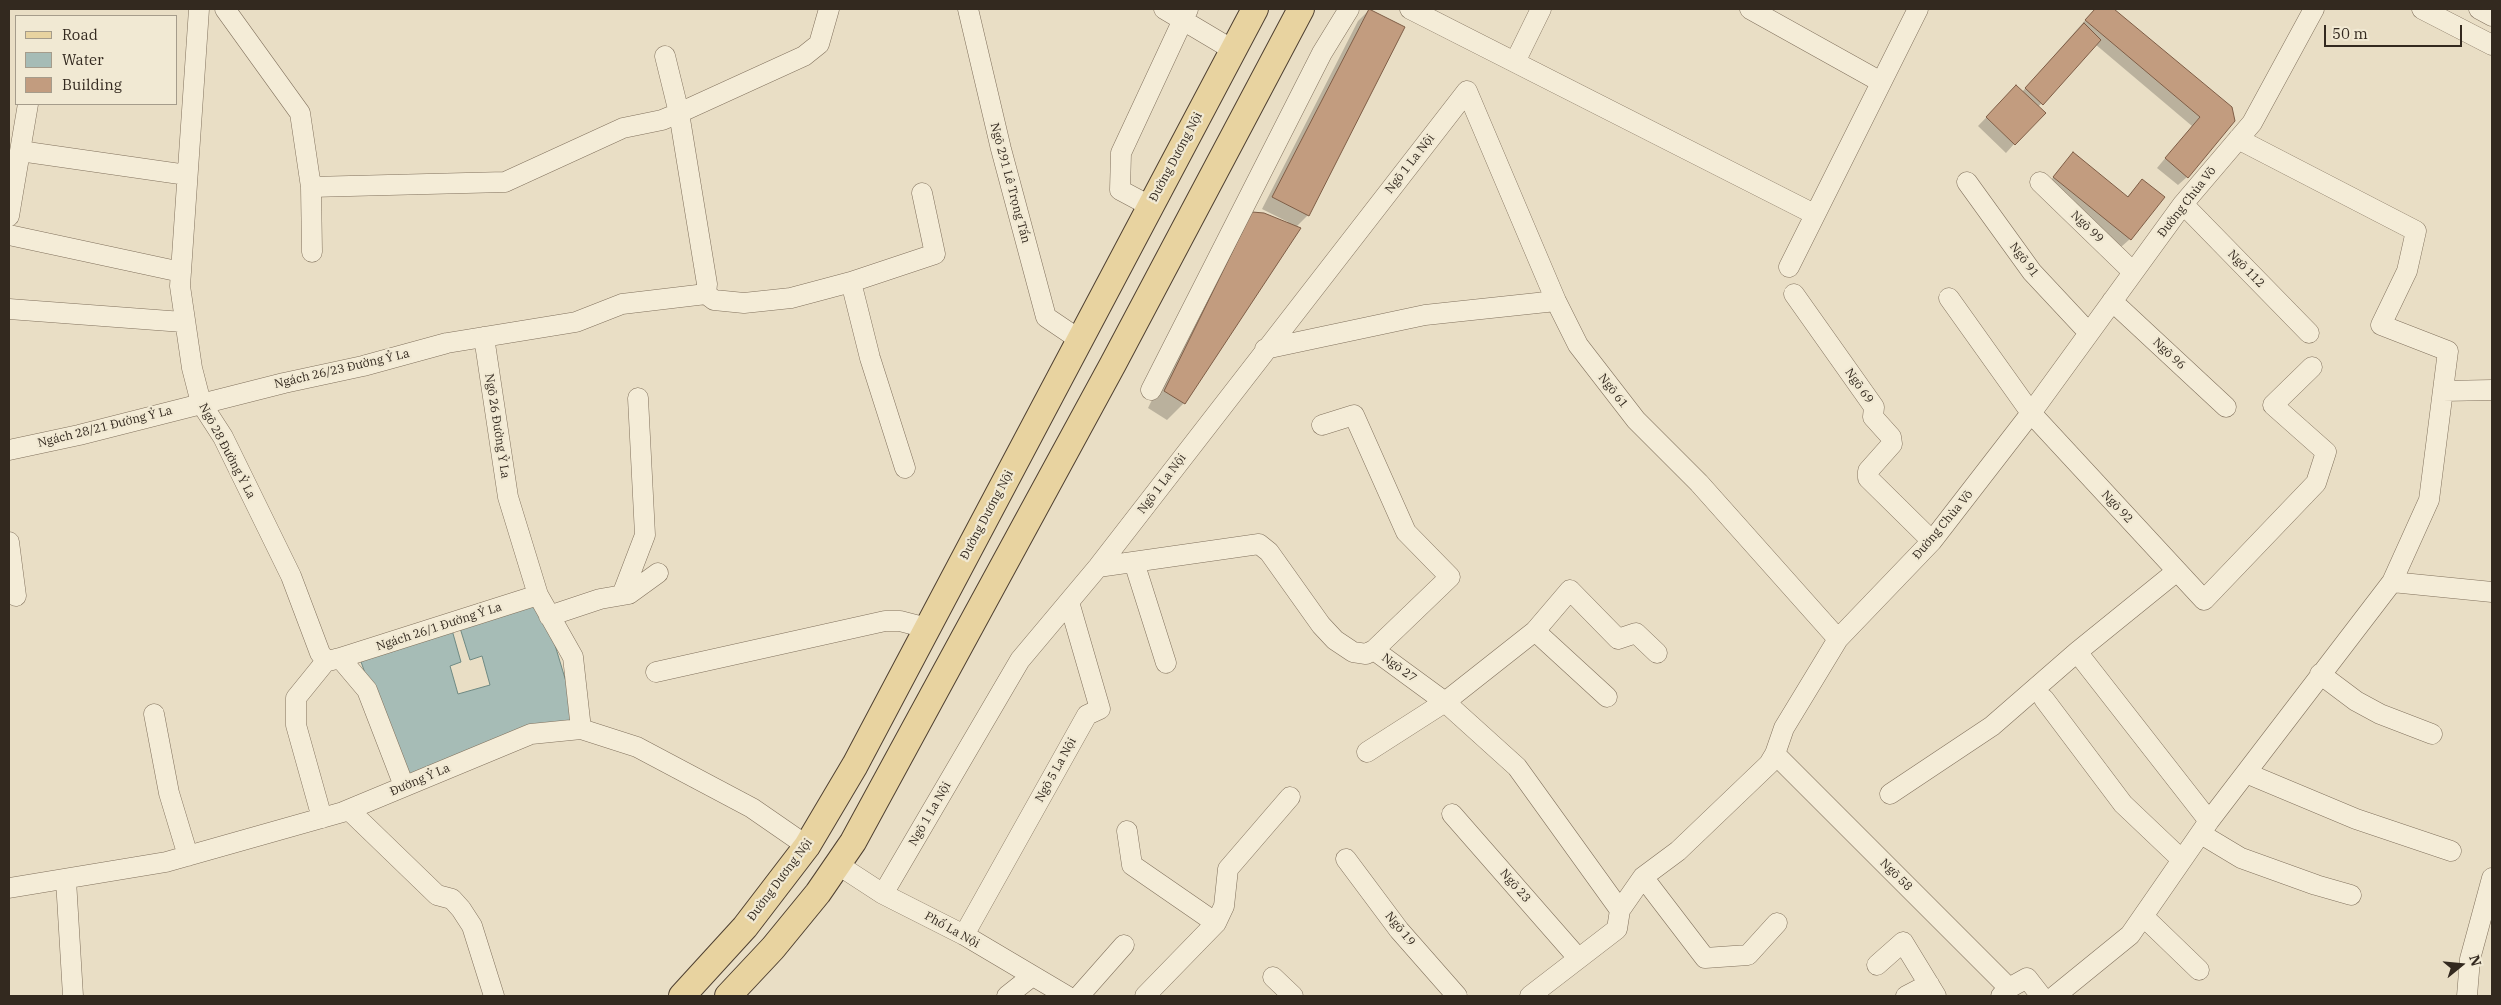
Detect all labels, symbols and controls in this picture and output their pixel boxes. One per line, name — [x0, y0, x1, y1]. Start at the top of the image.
legend — [15, 15, 178, 105]
scale bar — [2326, 15, 2464, 47]
text: 50 m — [2332, 24, 2368, 43]
text: Road — [62, 25, 98, 44]
text: Water — [62, 50, 104, 69]
text: Building — [62, 75, 122, 94]
street label: Đường Dương Nội — [1146, 110, 1206, 204]
street label: Ngõ 291 Lê Trọng Tấn — [987, 121, 1033, 245]
street label: Ngõ 1 La Nội — [1382, 131, 1438, 197]
street label: Đường Chùa Võ — [2155, 164, 2219, 240]
street label: Ngõ 99 — [2068, 208, 2106, 246]
street label: Ngõ 91 — [2006, 240, 2042, 280]
street label: Ngõ 112 — [2225, 247, 2267, 291]
street label: Ngõ 96 — [2150, 335, 2188, 373]
street label: Ngách 26/23 Đường Ỷ La — [273, 346, 411, 392]
street label: Ngõ 69 — [1842, 366, 1876, 406]
street label: Ngõ 61 — [1595, 371, 1631, 411]
street label: Ngõ 26 Đường Ỷ La — [482, 372, 512, 480]
street label: Ngõ 28 Đường Ỷ La — [196, 401, 258, 501]
street label: Ngách 28/21 Đường Ỷ La — [36, 403, 174, 451]
street label: Ngõ 1 La Nội — [1135, 451, 1189, 517]
street label: Đường Dương Nội — [957, 468, 1017, 562]
street label: Đường Chùa Võ — [1910, 488, 1976, 562]
street label: Ngõ 92 — [2098, 488, 2136, 526]
street label: Ngách 26/1 Đường Ỷ La — [374, 600, 504, 654]
street label: Ngõ 27 — [1379, 651, 1419, 685]
street label: Ngõ 5 La Nội — [1032, 735, 1080, 805]
street label: Đường Ỷ La — [388, 761, 452, 799]
street label: Ngõ 1 La Nội — [906, 779, 954, 849]
street label: Đường Dương Nội — [744, 836, 816, 924]
street label: Ngõ 58 — [1877, 856, 1915, 894]
street label: Ngõ 23 — [1497, 866, 1533, 906]
street label: Phố La Nội — [922, 909, 982, 951]
street label: Ngõ 19 — [1382, 909, 1418, 949]
north arrow — [2436, 940, 2486, 990]
text: N — [2465, 953, 2486, 969]

